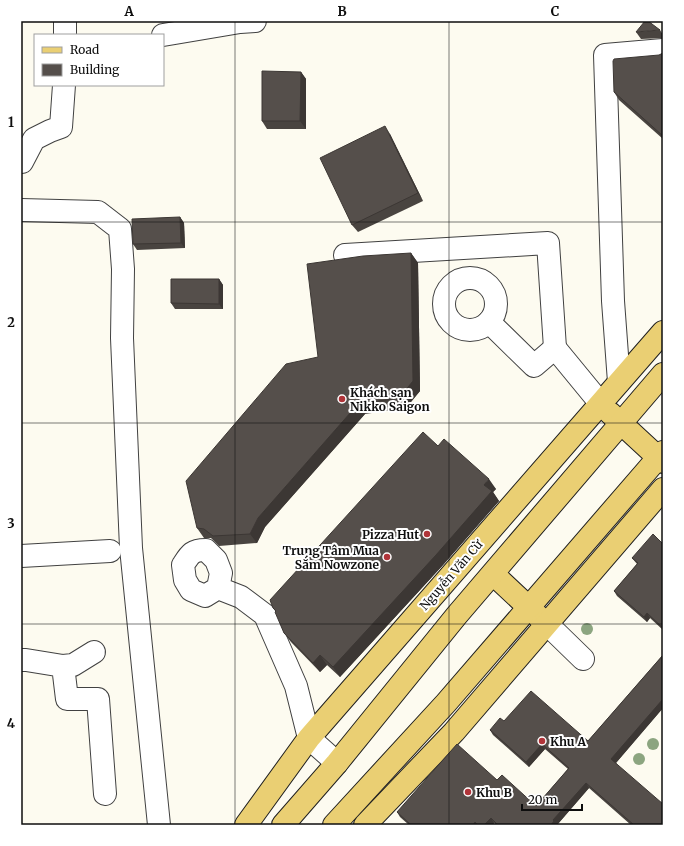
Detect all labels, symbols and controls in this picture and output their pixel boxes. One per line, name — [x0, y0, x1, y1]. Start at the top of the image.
text: A — [123, 3, 134, 20]
text: B — [337, 3, 347, 20]
text: C — [551, 3, 560, 20]
legend — [34, 34, 164, 86]
text: Road — [70, 42, 99, 57]
text: Building — [70, 62, 120, 77]
text: 1 — [8, 114, 14, 131]
text: 2 — [7, 314, 15, 331]
place label: Khách sạn Nikko Saigon — [350, 385, 430, 414]
marker: Khách sạn Nikko Saigon — [337, 394, 347, 404]
text: 3 — [7, 515, 15, 532]
place label: Pizza Hut — [362, 527, 419, 542]
marker: Pizza Hut — [422, 529, 432, 539]
street label: Nguyễn Văn Cừ — [417, 536, 486, 613]
place label: Trung Tâm Mua Sắm Nowzone — [282, 543, 379, 572]
marker: Trung Tâm Mua Sắm Nowzone — [382, 552, 392, 562]
text: 4 — [7, 715, 16, 732]
place label: Khu A — [550, 734, 586, 749]
marker: Khu A — [537, 736, 547, 746]
place label: Khu B — [476, 785, 512, 800]
scale bar — [522, 786, 582, 812]
marker: Khu B — [463, 787, 473, 797]
text: 20 m — [528, 792, 557, 807]

